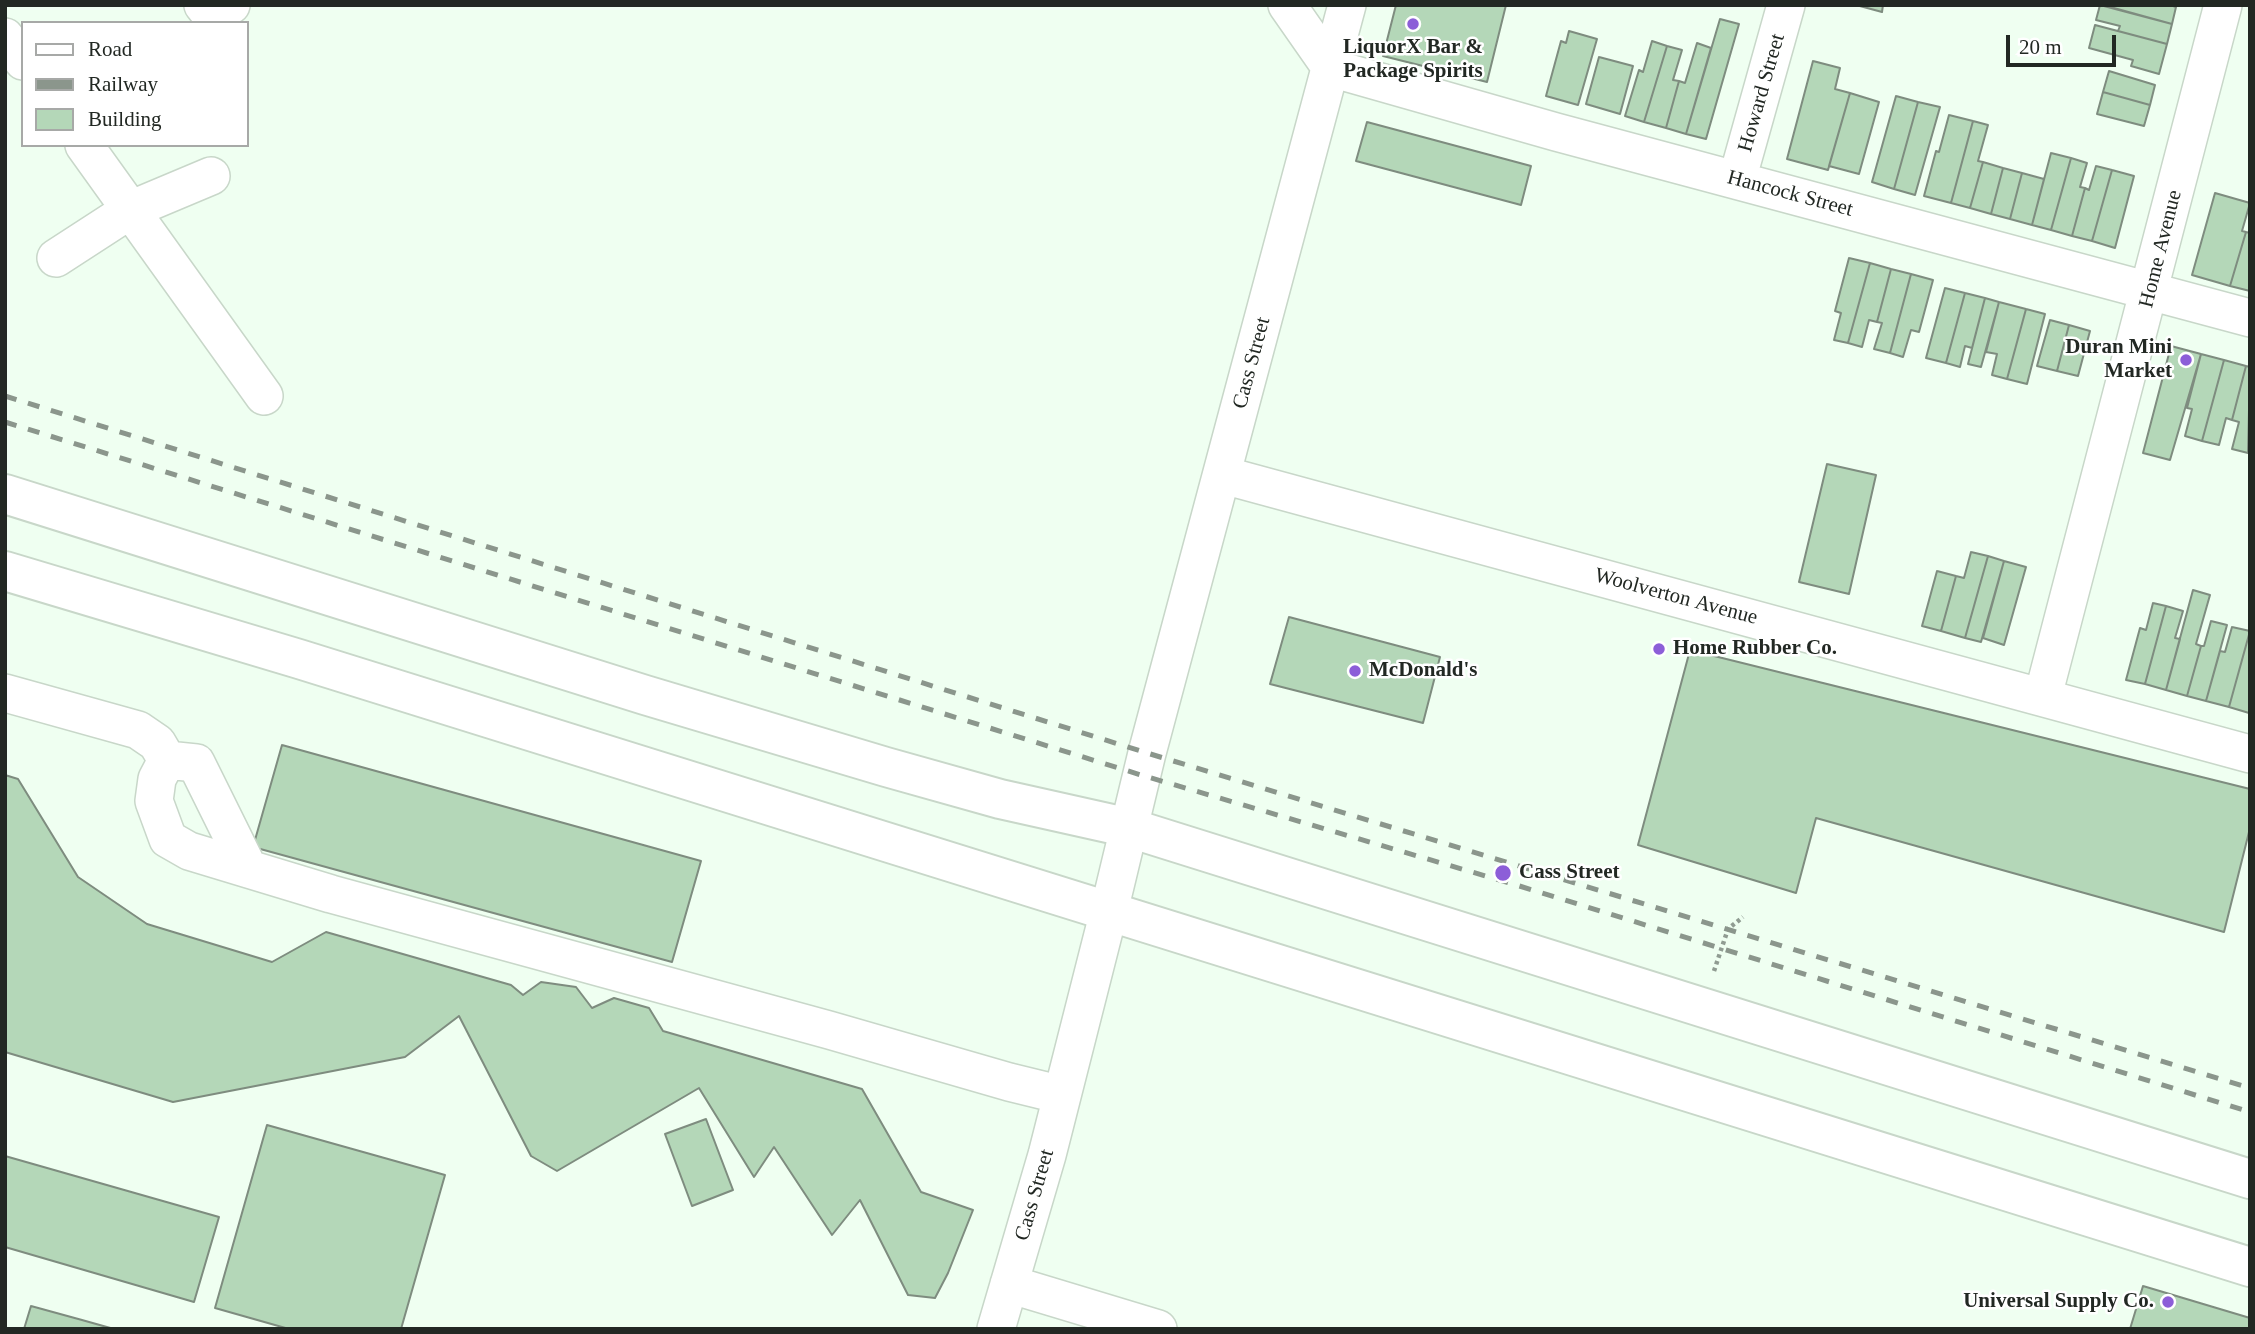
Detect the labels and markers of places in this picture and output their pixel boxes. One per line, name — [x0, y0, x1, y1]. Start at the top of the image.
marker: LiquorX Bar & Package Spirits — [1405, 16, 1421, 32]
place label: LiquorX Bar & Package Spirits — [1343, 35, 1483, 85]
place label: Duran Mini Market — [2065, 335, 2172, 385]
marker: Duran Mini Market — [2178, 352, 2194, 368]
place label: Home Rubber Co. — [1673, 636, 1837, 662]
marker: Home Rubber Co. — [1651, 641, 1667, 657]
place label: McDonald's — [1369, 658, 1478, 684]
marker: McDonald's — [1347, 663, 1363, 679]
place label: Cass Street — [1519, 860, 1620, 886]
marker: Cass Street — [1493, 863, 1513, 883]
place label: Universal Supply Co. — [1963, 1289, 2154, 1315]
marker: Universal Supply Co. — [2160, 1294, 2176, 1310]

